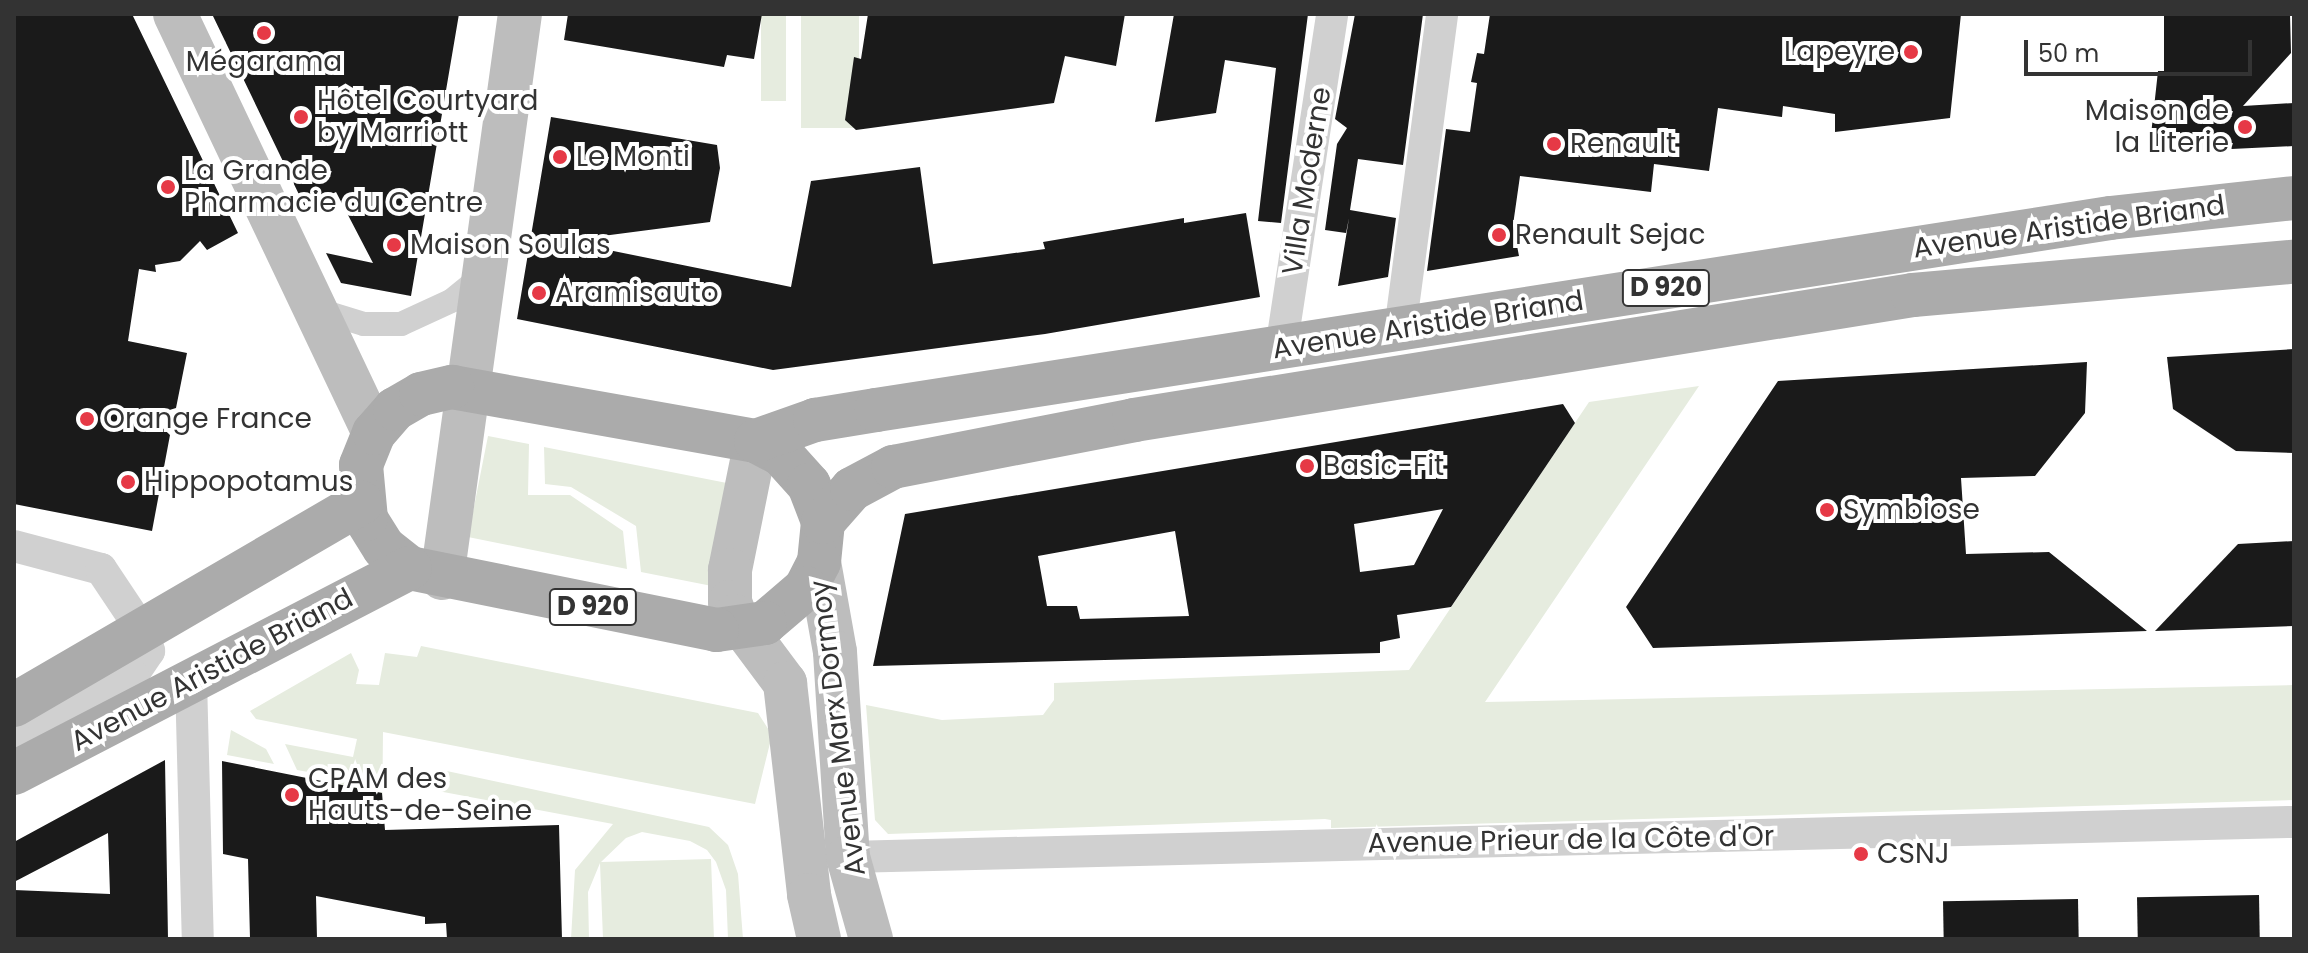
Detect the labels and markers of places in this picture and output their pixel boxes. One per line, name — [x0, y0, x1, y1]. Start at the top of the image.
marker: Mégarama — [255, 24, 273, 42]
place label: Lapeyre — [1784, 35, 1895, 69]
marker: Lapeyre — [1902, 43, 1920, 61]
place label: Mégarama — [186, 45, 342, 79]
place label: Hôtel Courtyard by Marriott — [317, 84, 538, 150]
place label: Maison de la Literie — [2085, 94, 2229, 160]
marker: Hôtel Courtyard by Marriott — [292, 108, 310, 126]
marker: Maison de la Literie — [2236, 118, 2254, 136]
place label: Renault — [1570, 127, 1676, 161]
marker: Renault — [1545, 135, 1563, 153]
place label: Le Monti — [576, 140, 690, 174]
marker: Le Monti — [551, 148, 569, 166]
place label: La Grande Pharmacie du Centre — [184, 154, 483, 220]
marker: La Grande Pharmacie du Centre — [159, 178, 177, 196]
place label: Renault Sejac — [1515, 218, 1705, 252]
marker: Renault Sejac — [1490, 226, 1508, 244]
place label: Maison Soulas — [410, 228, 611, 262]
marker: Maison Soulas — [385, 236, 403, 254]
place label: Aramisauto — [555, 276, 719, 310]
marker: Aramisauto — [530, 284, 548, 302]
place label: Orange France — [103, 402, 312, 436]
marker: Orange France — [78, 410, 96, 428]
place label: Basic-Fit — [1323, 449, 1444, 483]
marker: Basic-Fit — [1298, 457, 1316, 475]
place label: Hippopotamus — [144, 465, 353, 499]
marker: Hippopotamus — [119, 473, 137, 491]
place label: Symbiose — [1843, 493, 1980, 527]
marker: Symbiose — [1818, 501, 1836, 519]
place label: CPAM des Hauts-de-Seine — [308, 762, 532, 828]
marker: CPAM des Hauts-de-Seine — [283, 786, 301, 804]
place label: CSNJ — [1877, 837, 1950, 871]
marker: CSNJ — [1852, 845, 1870, 863]

